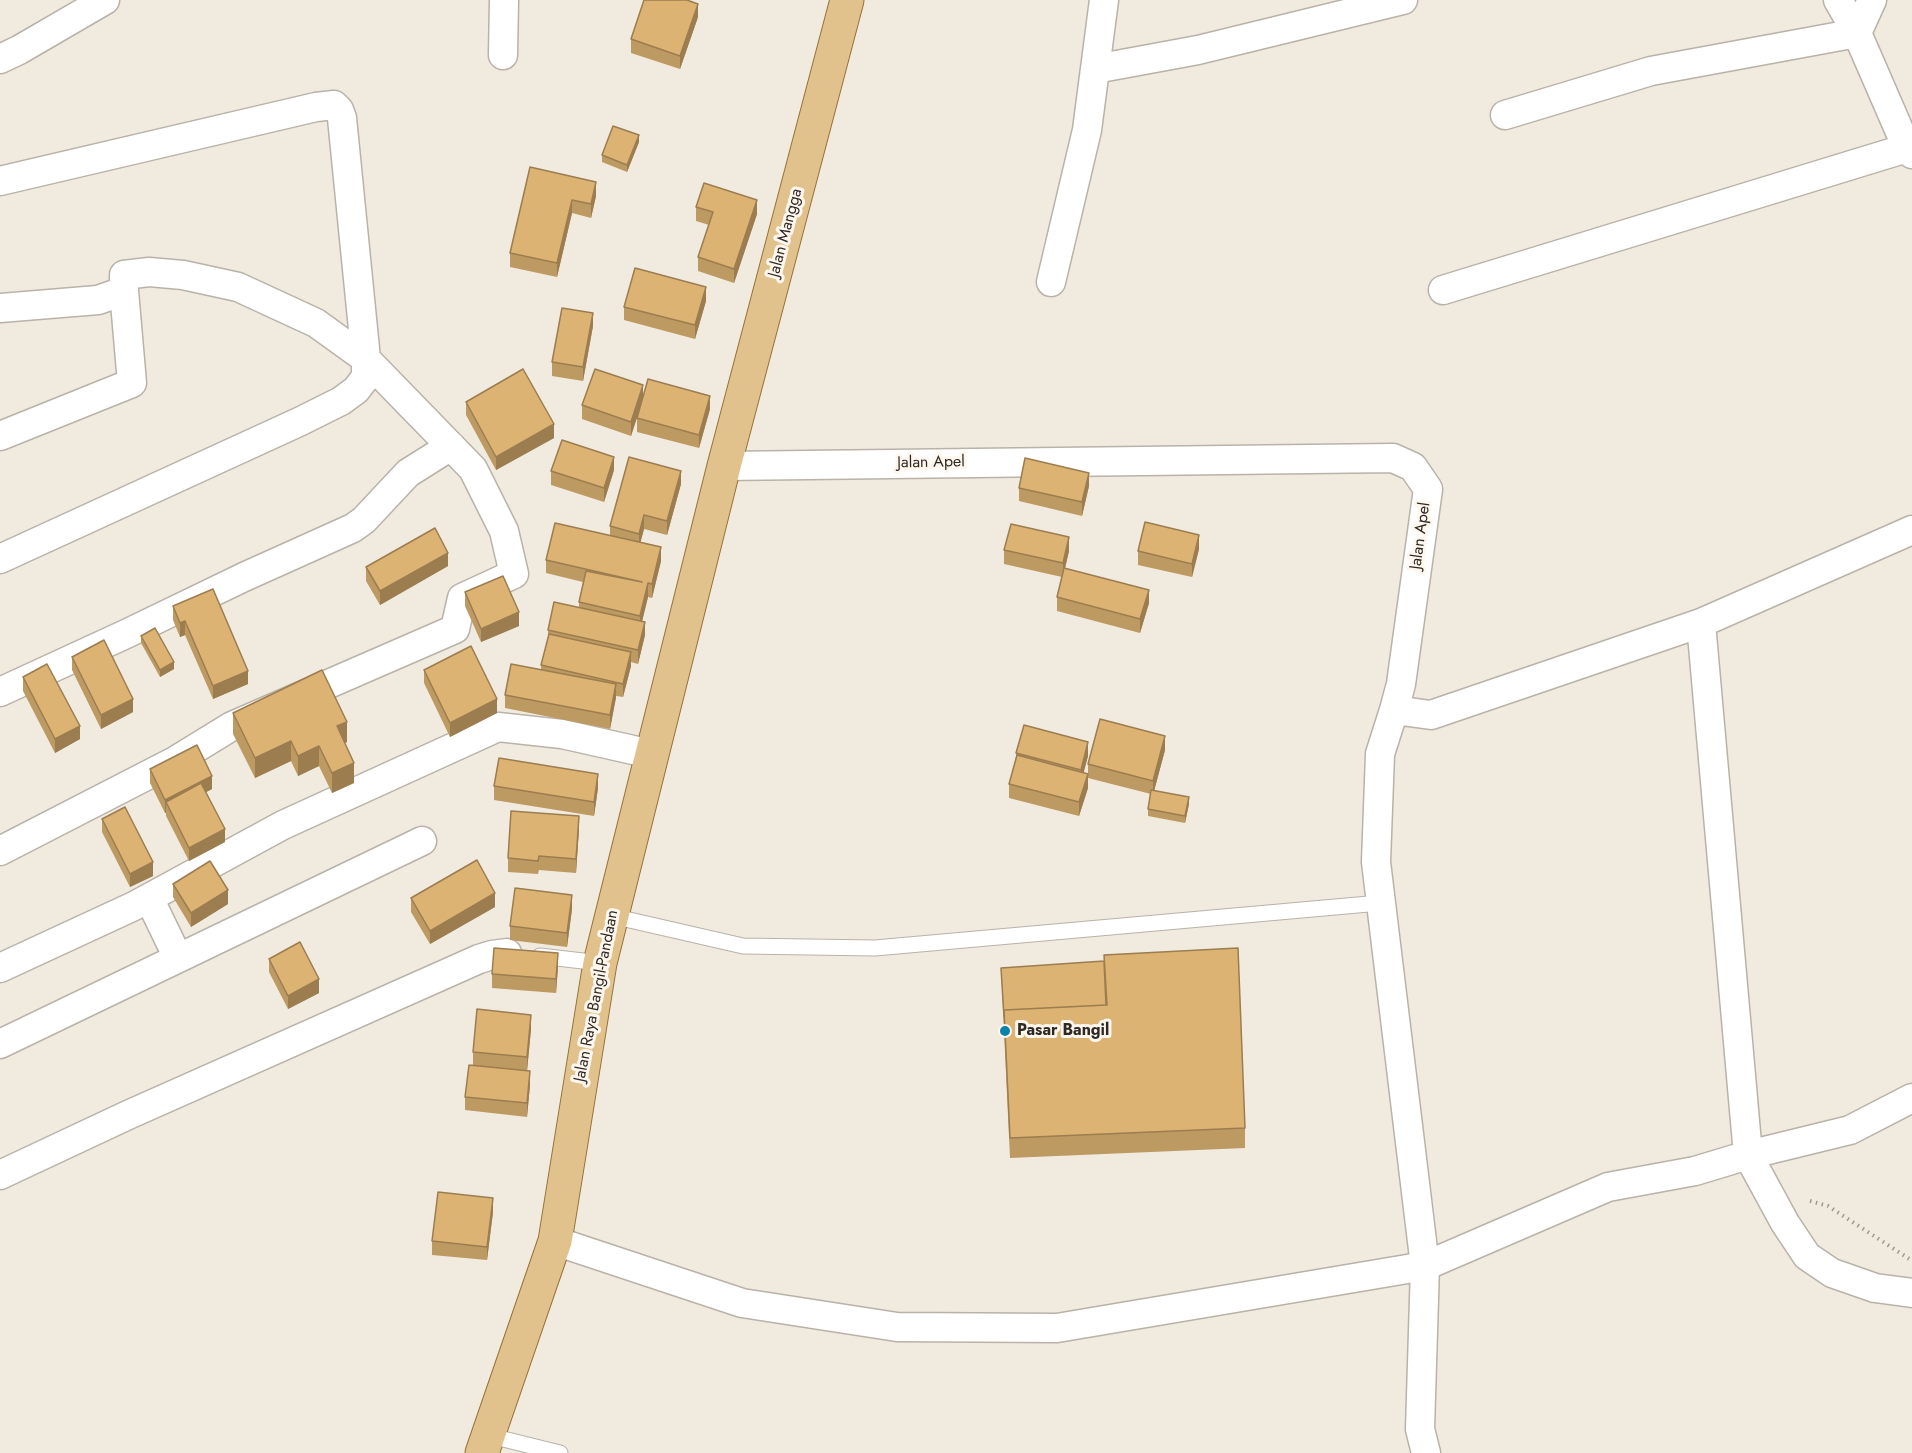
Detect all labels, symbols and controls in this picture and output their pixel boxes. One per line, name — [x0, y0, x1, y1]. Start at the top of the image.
street label: Jalan Mangga — [765, 187, 807, 279]
street label: Jalan Apel — [897, 453, 965, 473]
street label: Jalan Apel — [1407, 501, 1435, 571]
street label: Jalan Raya Bangil-Pandaan — [571, 908, 623, 1084]
place label: Pasar Bangil — [1017, 1021, 1109, 1041]
marker: Pasar Bangil — [998, 1024, 1012, 1038]

